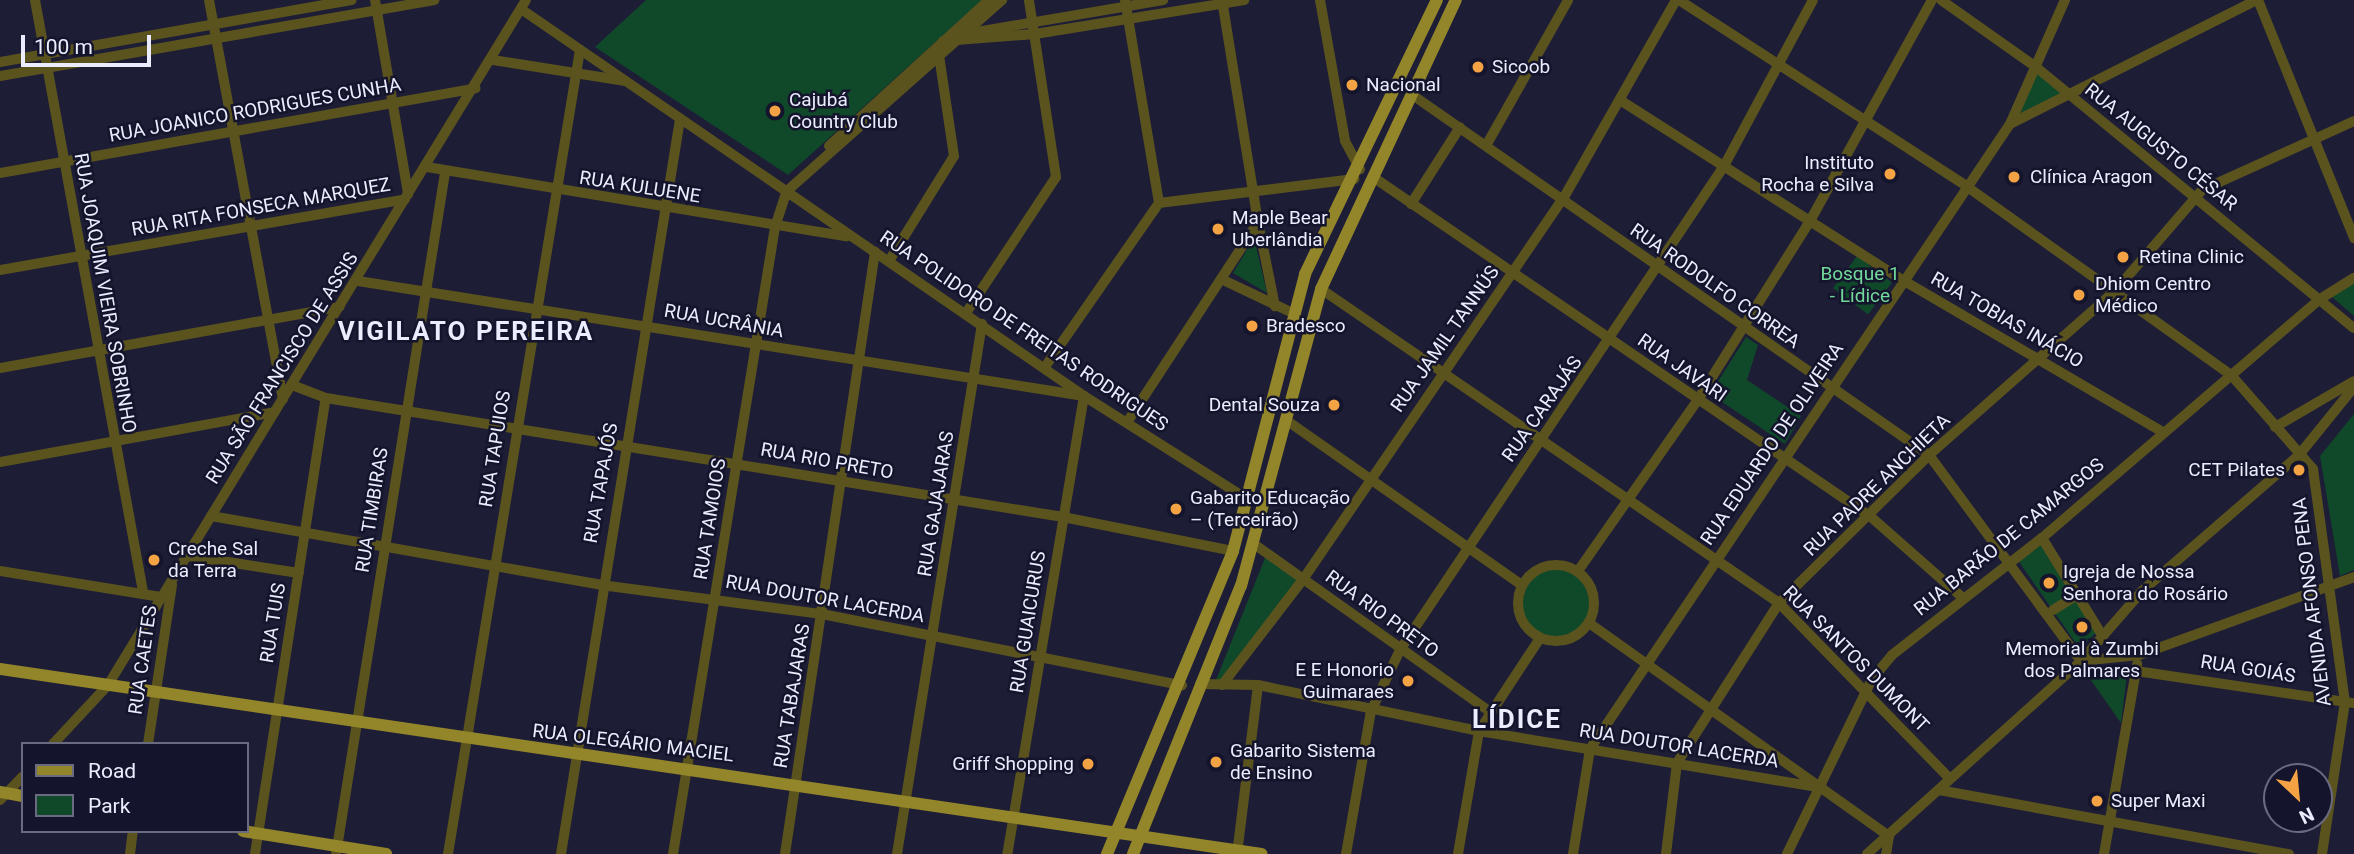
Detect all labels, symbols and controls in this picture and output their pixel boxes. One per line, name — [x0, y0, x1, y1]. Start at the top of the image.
scale bar — [24, 21, 154, 65]
text: 100 m — [34, 35, 93, 59]
place label: Sicoob — [1492, 56, 1550, 78]
marker: Sicoob — [1470, 59, 1486, 75]
street label: RUA JOANICO RODRIGUES CUNHA — [107, 73, 403, 147]
place label: Nacional — [1366, 74, 1441, 96]
marker: Nacional — [1344, 77, 1360, 93]
street label: RUA AUGUSTO CÉSAR — [2080, 79, 2242, 215]
place label: Cajubá Country Club — [789, 89, 898, 133]
marker: Cajubá Country Club — [767, 103, 783, 119]
street label: RUA JOAQUIM VIEIRA SOBRINHO — [69, 151, 141, 435]
place label: Instituto Rocha e Silva — [1761, 152, 1874, 196]
marker: Instituto Rocha e Silva — [1880, 164, 1900, 184]
street label: RUA KULUENE — [578, 166, 702, 208]
place label: Clínica Aragon — [2030, 166, 2153, 188]
marker: Clínica Aragon — [2004, 167, 2024, 187]
street label: RUA RITA FONSECA MARQUEZ — [130, 173, 392, 241]
place label: Maple Bear Uberlândia — [1232, 207, 1328, 251]
street label: RUA RODOLFO CORREA — [1626, 219, 1804, 353]
marker: Maple Bear Uberlândia — [1210, 221, 1226, 237]
street label: RUA POLIDORO DE FREITAS RODRIGUES — [876, 226, 1172, 436]
place label: Retina Clinic — [2139, 246, 2244, 268]
marker: Retina Clinic — [2113, 247, 2133, 267]
street label: RUA SÃO FRANCISCO DE ASSIS — [201, 248, 363, 488]
street label: RUA JAMIL TANNÚS — [1386, 261, 1504, 417]
park label: Bosque 1 - Lídice — [1820, 263, 1900, 307]
street label: RUA TOBIAS INÁCIO — [1927, 267, 2087, 373]
place label: Dhiom Centro Médico — [2095, 273, 2211, 317]
marker: Dhiom Centro Médico — [2069, 285, 2089, 305]
street label: RUA UCRÂNIA — [662, 299, 786, 343]
place label: Bradesco — [1266, 315, 1346, 337]
district label: VIGILATO PEREIRA — [340, 316, 592, 348]
marker: Bradesco — [1244, 318, 1260, 334]
street label: RUA JAVARI — [1633, 329, 1731, 407]
street label: RUA EDUARDO DE OLIVEIRA — [1696, 338, 1848, 550]
street label: RUA CARAJÁS — [1497, 352, 1587, 466]
street label: RUA TAPUIOS — [475, 389, 515, 509]
place label: Dental Souza — [1209, 394, 1320, 416]
marker: Dental Souza — [1326, 397, 1342, 413]
street label: RUA PADRE ANCHIETA — [1799, 409, 1955, 561]
street label: RUA TAPAJÓS — [579, 421, 623, 545]
street label: RUA GAJAJARAS — [913, 430, 959, 578]
street label: RUA RIO PRETO — [759, 438, 895, 484]
street label: RUA TIMBIRAS — [351, 446, 393, 574]
street label: RUA BARÃO DE CAMARGOS — [1909, 453, 2109, 621]
street label: RUA TAMOIOS — [689, 456, 731, 582]
place label: CET Pilates — [2188, 459, 2285, 481]
marker: CET Pilates — [2291, 462, 2307, 478]
place label: Gabarito Educação – (Terceirão) — [1190, 487, 1350, 531]
street label: AVENIDA AFONSO PENA — [2288, 496, 2336, 708]
marker: Gabarito Educação – (Terceirão) — [1168, 501, 1184, 517]
place label: Creche Sal da Terra — [168, 538, 258, 582]
street label: RUA GUAICURUS — [1006, 549, 1050, 695]
marker: Creche Sal da Terra — [146, 552, 162, 568]
place label: Igreja de Nossa Senhora do Rosário — [2063, 561, 2228, 605]
street label: RUA RIO PRETO — [1321, 565, 1443, 663]
street label: RUA DOUTOR LACERDA — [724, 570, 926, 628]
marker: Igreja de Nossa Senhora do Rosário — [2041, 575, 2057, 591]
street label: RUA TUIS — [255, 581, 291, 665]
street label: RUA SANTOS DUMONT — [1778, 581, 1934, 737]
street label: RUA CAETES — [124, 604, 162, 716]
marker: Memorial à Zumbi dos Palmares — [2074, 619, 2090, 635]
street label: RUA TABAJARAS — [769, 622, 815, 770]
place label: Memorial à Zumbi dos Palmares — [2005, 638, 2159, 682]
street label: RUA GOIÁS — [2199, 650, 2297, 688]
place label: E E Honorio Guimaraes — [1295, 659, 1394, 703]
marker: E E Honorio Guimaraes — [1400, 673, 1416, 689]
district label: LÍDICE — [1473, 704, 1561, 736]
street label: RUA OLEGÁRIO MACIEL — [531, 719, 735, 767]
street label: RUA DOUTOR LACERDA — [1578, 719, 1780, 773]
place label: Gabarito Sistema de Ensino — [1230, 740, 1376, 784]
legend — [21, 742, 248, 833]
place label: Griff Shopping — [952, 753, 1074, 775]
marker: Gabarito Sistema de Ensino — [1208, 754, 1224, 770]
marker: Griff Shopping — [1080, 756, 1096, 772]
text: Road — [88, 759, 136, 783]
north arrow — [2263, 763, 2333, 833]
place label: Super Maxi — [2111, 790, 2206, 812]
marker: Super Maxi — [2089, 793, 2105, 809]
text: Park — [88, 794, 130, 818]
text: N — [2295, 802, 2318, 829]

